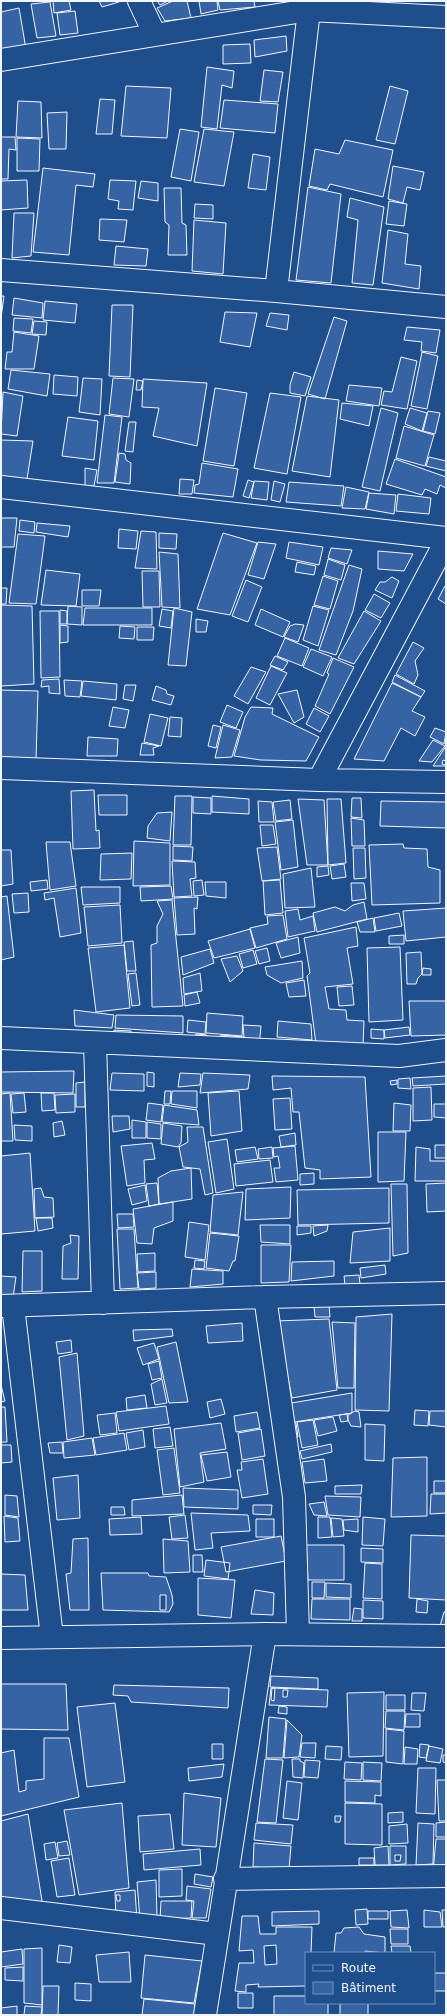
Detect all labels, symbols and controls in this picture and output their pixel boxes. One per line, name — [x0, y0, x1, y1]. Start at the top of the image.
legend — [305, 1952, 435, 2004]
text: Route — [341, 1961, 376, 1975]
text: Bâtiment — [341, 1981, 396, 1995]

